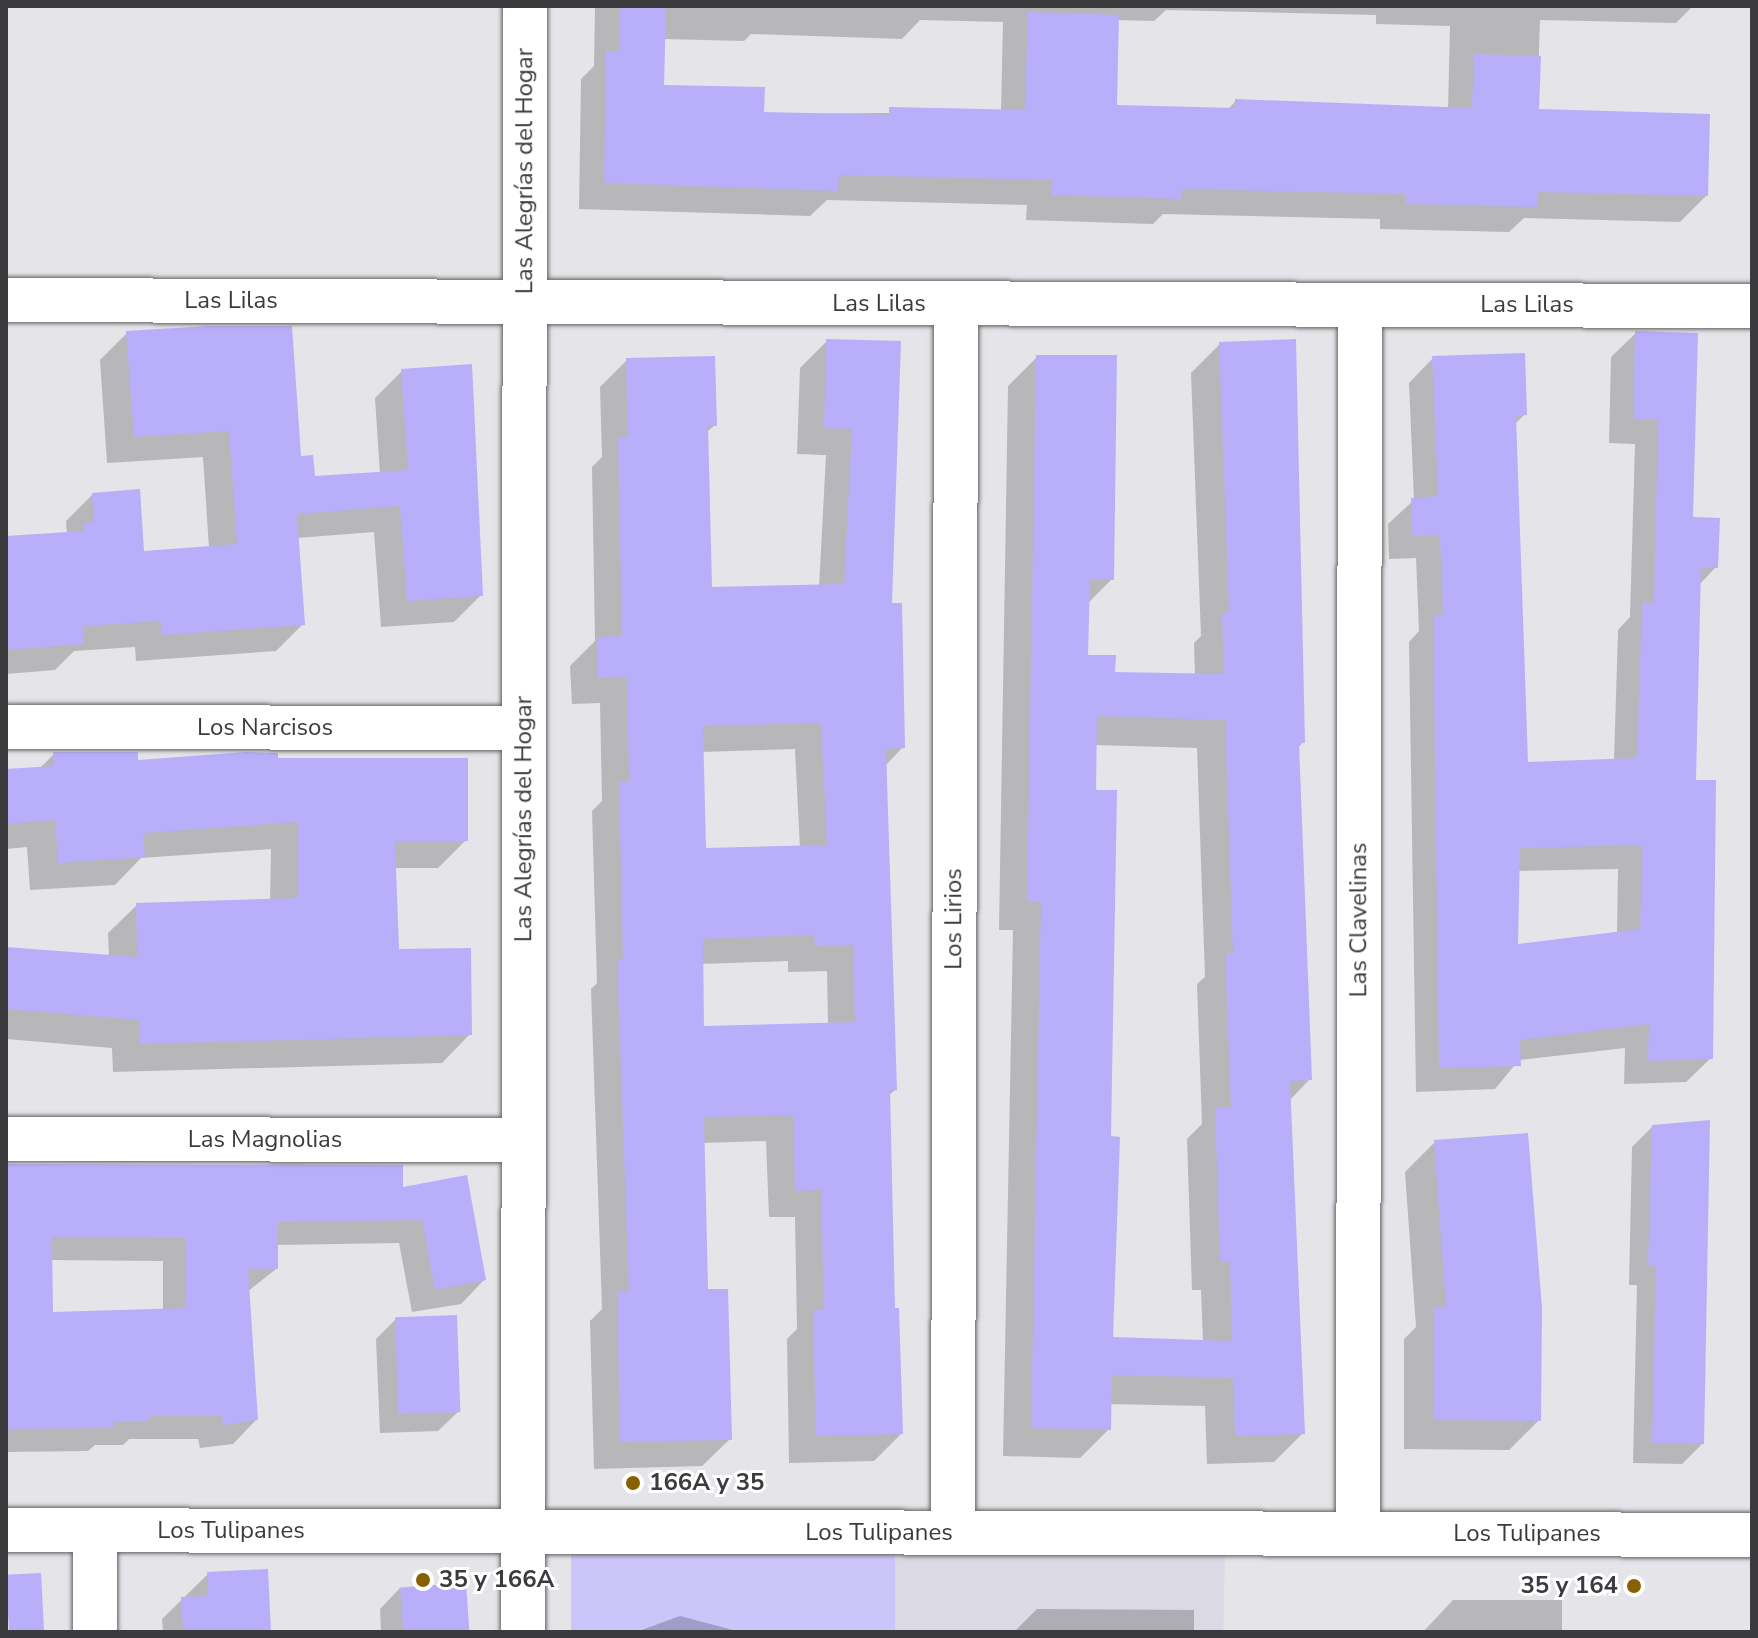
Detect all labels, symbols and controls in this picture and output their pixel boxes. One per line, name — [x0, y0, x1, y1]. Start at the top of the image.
street label: Las Alegrías del Hogar — [511, 48, 539, 294]
street label: Las Lilas — [184, 287, 278, 315]
street label: Las Lilas — [832, 290, 926, 318]
street label: Las Lilas — [1480, 291, 1574, 319]
street label: Las Alegrías del Hogar — [510, 696, 538, 942]
street label: Los Narcisos — [197, 714, 333, 742]
street label: Las Clavelinas — [1345, 843, 1373, 997]
street label: Los Lirios — [940, 868, 968, 970]
street label: Las Magnolias — [188, 1126, 342, 1154]
place label: 166A y 35 — [649, 1469, 764, 1497]
marker: 166A y 35 — [624, 1474, 642, 1492]
street label: Los Tulipanes — [157, 1517, 305, 1545]
street label: Los Tulipanes — [805, 1519, 953, 1547]
street label: Los Tulipanes — [1453, 1520, 1601, 1548]
place label: 35 y 166A — [439, 1566, 554, 1594]
marker: 35 y 166A — [414, 1571, 432, 1589]
place label: 35 y 164 — [1520, 1572, 1618, 1600]
marker: 35 y 164 — [1625, 1577, 1643, 1595]

